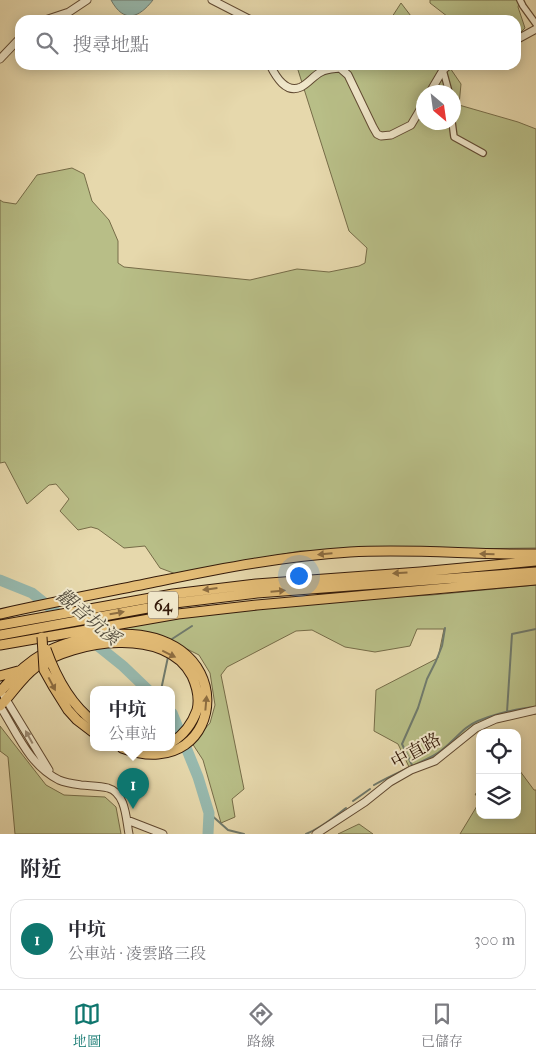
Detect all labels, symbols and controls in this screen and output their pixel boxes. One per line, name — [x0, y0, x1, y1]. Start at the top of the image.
search box — [15, 15, 521, 70]
icon: search — [33, 29, 61, 57]
text: 搜尋地點 — [73, 34, 149, 56]
north arrow — [416, 85, 461, 130]
one-way arrow — [479, 549, 495, 557]
one-way arrow — [317, 550, 333, 558]
your location — [286, 563, 312, 589]
one-way arrow — [392, 570, 408, 578]
water label: 觀音坑溪 — [52, 584, 126, 651]
one-way arrow — [201, 585, 217, 593]
one-way arrow — [270, 587, 286, 595]
road number: 64 — [148, 592, 178, 618]
one-way arrow — [109, 608, 125, 616]
one-way arrow — [162, 650, 176, 658]
one-way arrow — [47, 677, 56, 691]
popup — [90, 686, 175, 751]
one-way arrow — [203, 695, 211, 711]
text: 中坑 — [108, 699, 147, 721]
text: 公車站 — [108, 724, 157, 743]
street label: 中直路 — [387, 729, 445, 773]
map controls — [476, 729, 521, 819]
button: locate — [476, 729, 521, 774]
one-way arrow — [25, 730, 34, 744]
pin: 1 — [117, 768, 149, 809]
button: layers — [476, 774, 521, 819]
text: 附近 — [20, 857, 62, 881]
text: 中坑 — [68, 919, 106, 941]
text: 1 — [34, 930, 40, 949]
text: 300 m — [474, 930, 515, 949]
text: 公車站 · 凌雲路三段 — [68, 944, 206, 963]
tab: 地圖 — [73, 1000, 101, 1050]
tab: 路線 — [247, 1000, 275, 1050]
tab: 已儲存 — [421, 1000, 463, 1050]

